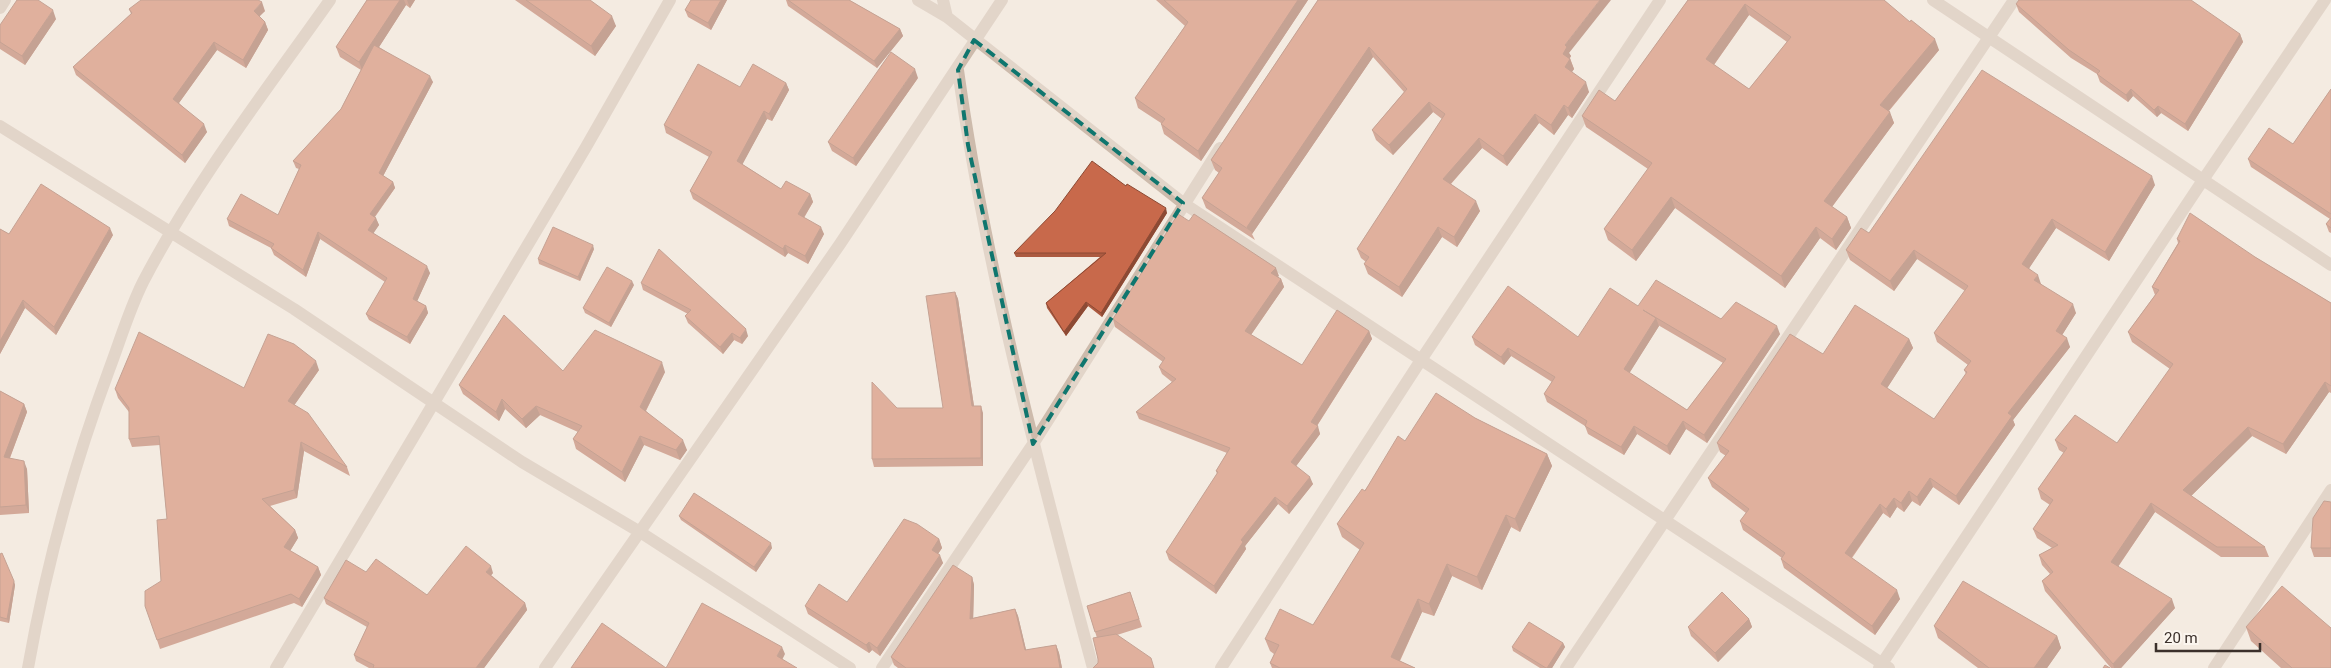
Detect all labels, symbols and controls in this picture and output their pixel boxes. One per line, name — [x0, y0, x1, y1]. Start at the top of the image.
scale bar — [2156, 620, 2260, 652]
text: 20 m — [2164, 629, 2198, 647]

